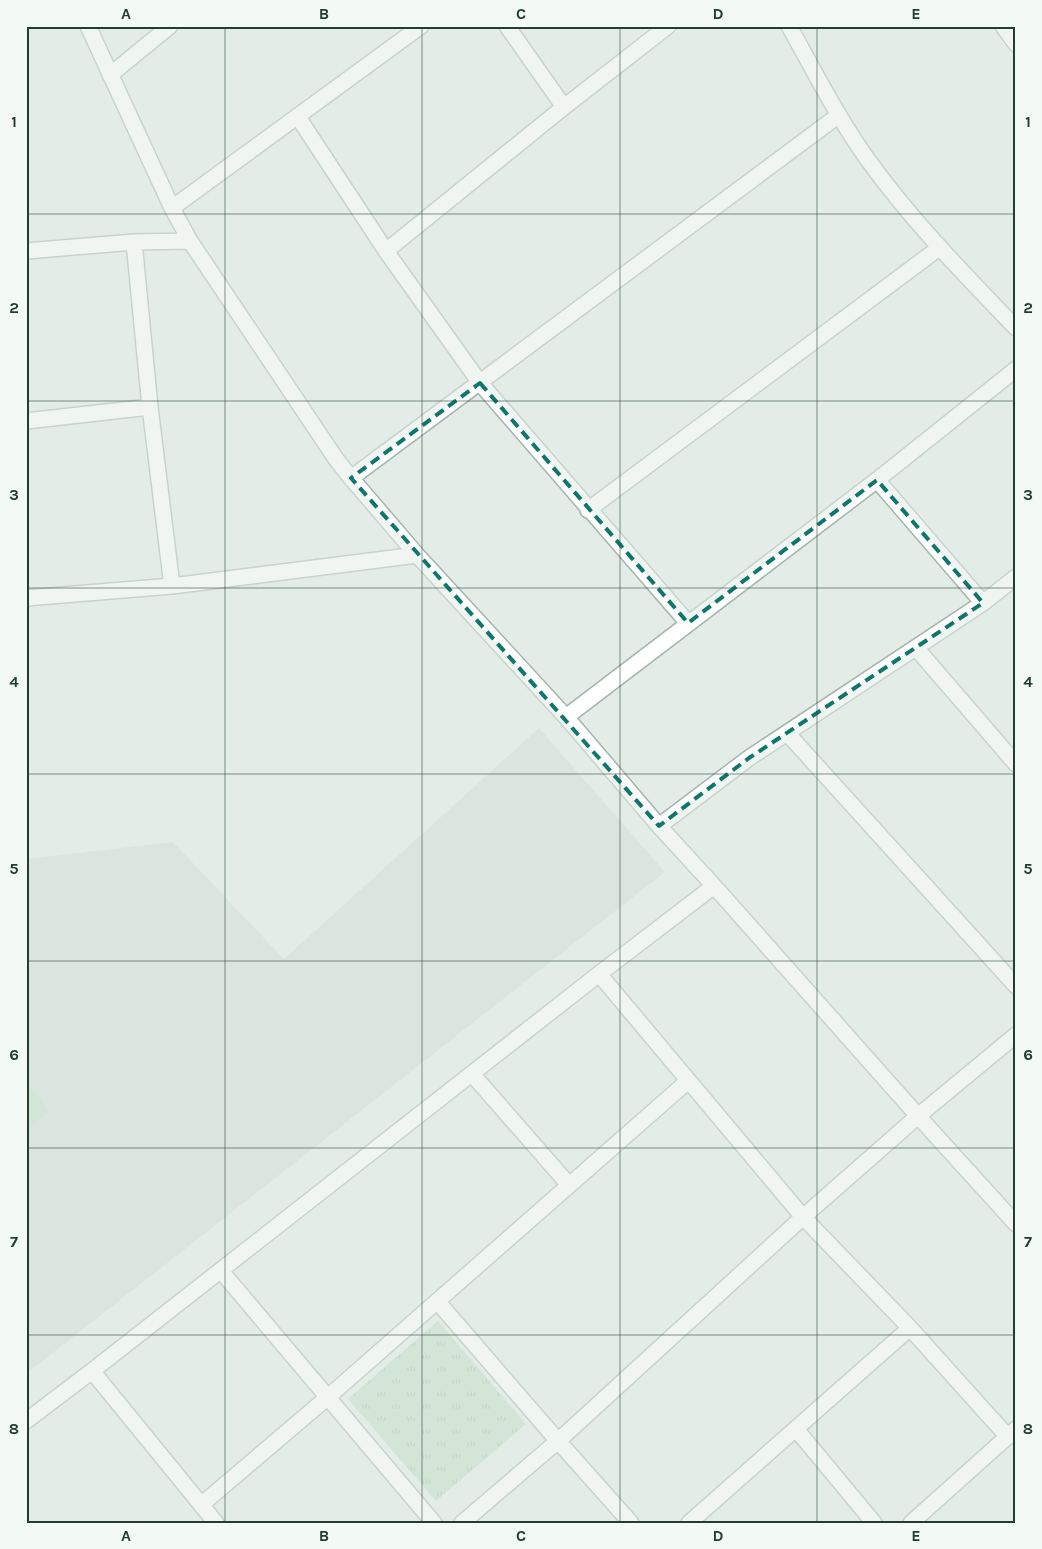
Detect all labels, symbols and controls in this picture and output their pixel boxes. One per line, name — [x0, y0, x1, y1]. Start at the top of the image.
text: A — [121, 4, 131, 23]
text: B — [319, 4, 329, 23]
text: C — [516, 4, 526, 23]
text: D — [713, 4, 724, 23]
text: E — [911, 4, 921, 23]
text: 1 — [11, 112, 17, 131]
text: 1 — [1025, 112, 1031, 131]
text: 2 — [9, 298, 19, 317]
text: 2 — [1023, 298, 1033, 317]
text: 3 — [9, 485, 19, 504]
text: 3 — [1023, 485, 1033, 504]
text: 4 — [9, 672, 19, 691]
text: 4 — [1023, 672, 1033, 691]
text: 5 — [9, 859, 19, 878]
text: 5 — [1023, 859, 1033, 878]
text: 6 — [9, 1045, 19, 1064]
text: 6 — [1023, 1045, 1033, 1064]
text: 7 — [10, 1232, 18, 1251]
text: 7 — [1024, 1232, 1032, 1251]
text: 8 — [9, 1419, 19, 1438]
text: 8 — [1023, 1419, 1033, 1438]
text: A — [121, 1526, 131, 1545]
text: B — [319, 1526, 329, 1545]
text: C — [516, 1526, 526, 1545]
text: D — [713, 1526, 724, 1545]
text: E — [911, 1526, 921, 1545]

